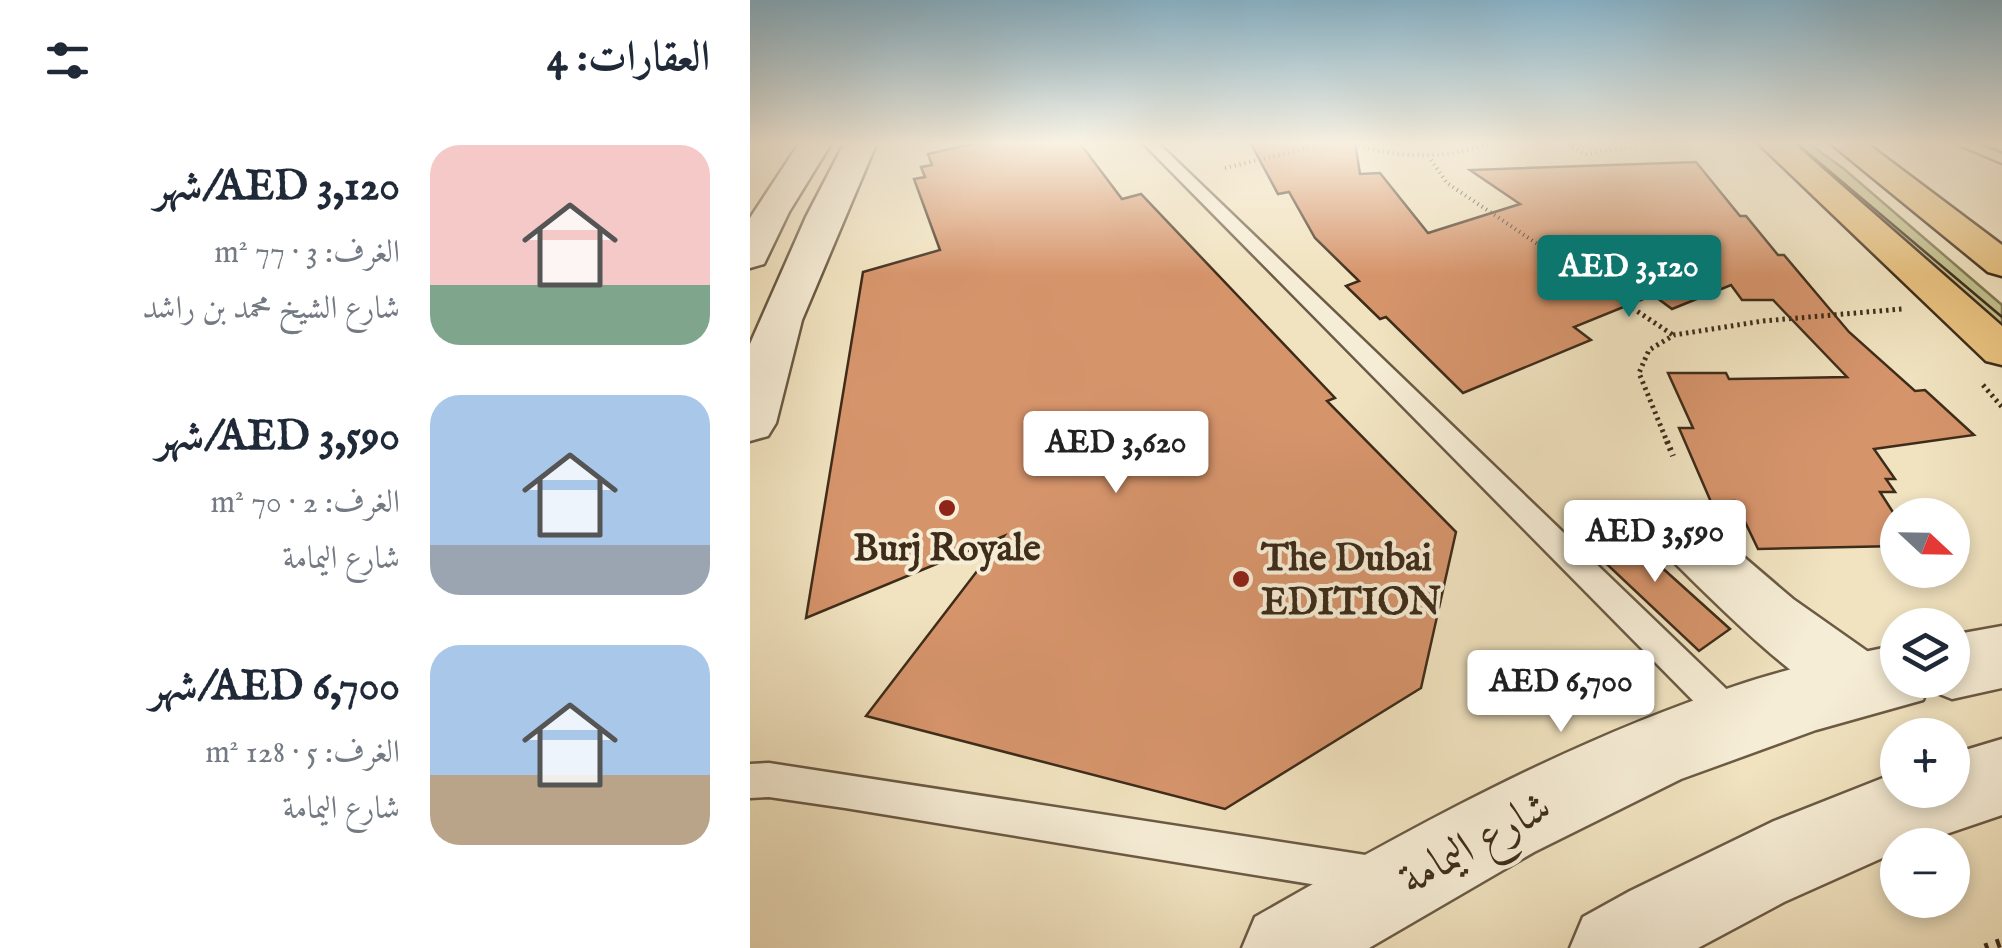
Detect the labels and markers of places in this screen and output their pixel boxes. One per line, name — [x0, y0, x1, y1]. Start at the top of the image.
pin: AED 3,120 — [1515, 235, 1743, 320]
pin: AED 3,620 — [1002, 411, 1230, 496]
marker: Burj Royale — [936, 497, 958, 519]
pin: AED 3,590 — [1541, 500, 1769, 585]
place label: Burj Royale — [853, 526, 1041, 574]
place label: The Dubai EDITION — [1260, 536, 1441, 628]
marker: The Dubai EDITION — [1230, 568, 1252, 590]
pin: AED 6,700 — [1447, 650, 1675, 735]

